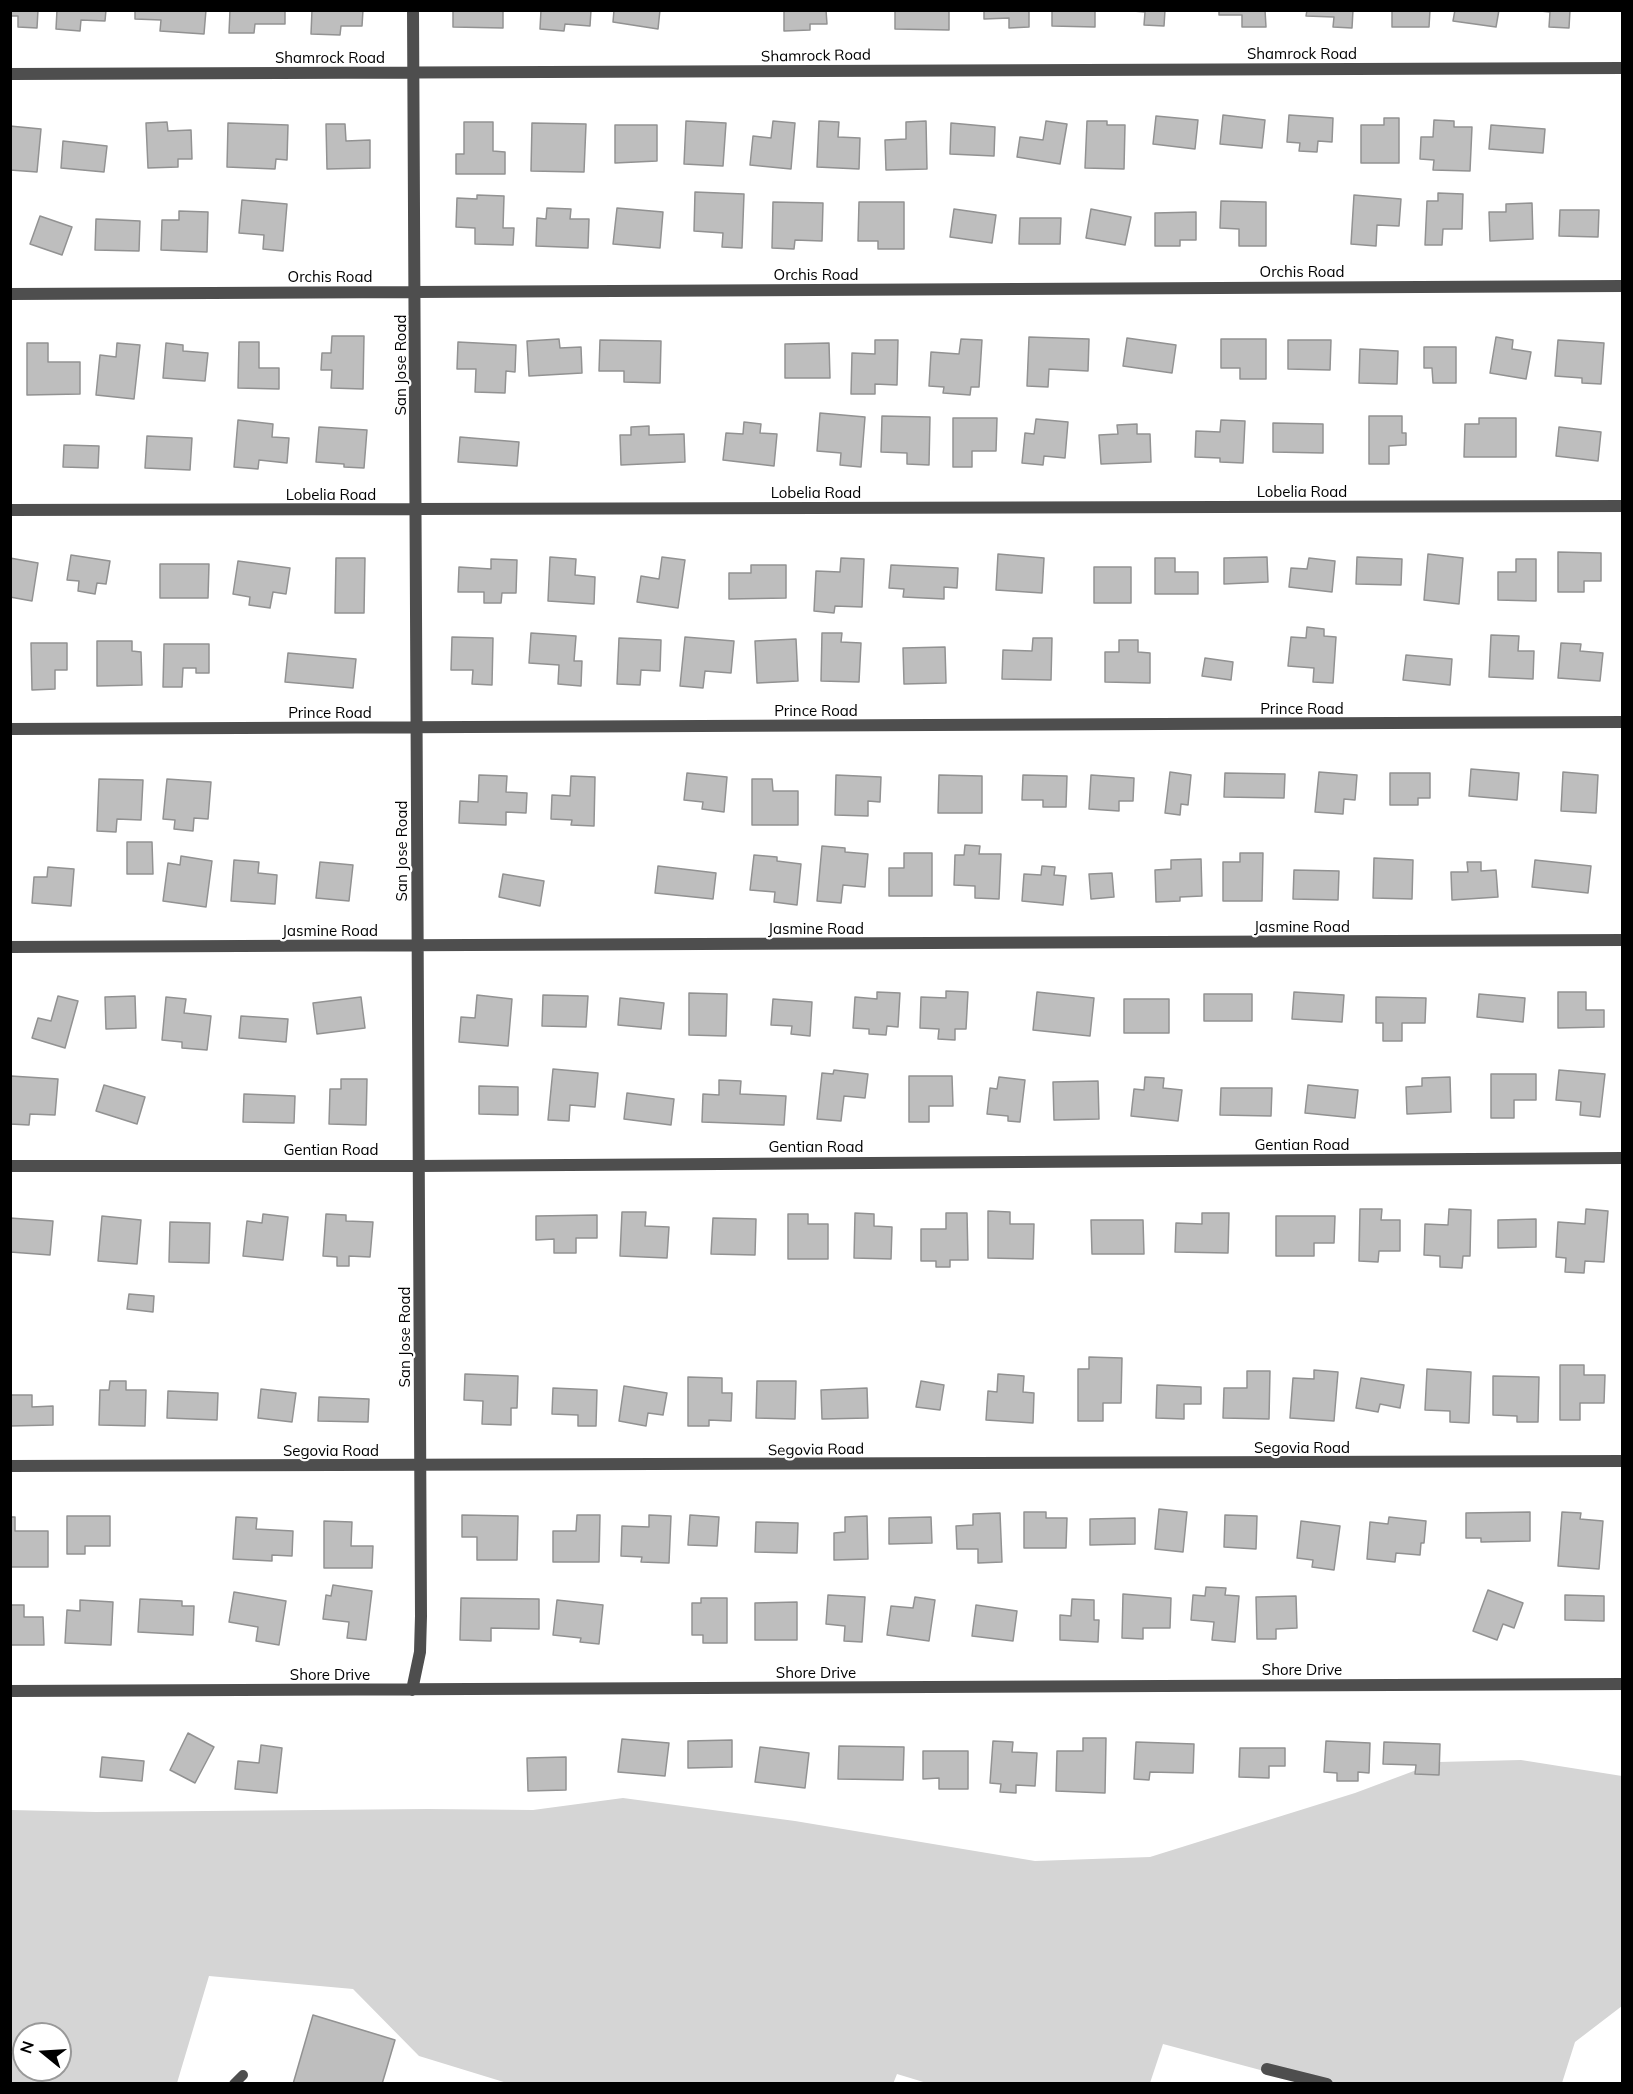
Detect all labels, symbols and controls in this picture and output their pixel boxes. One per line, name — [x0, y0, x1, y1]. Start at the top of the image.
street label: Shamrock Road — [1247, 45, 1357, 63]
street label: Shamrock Road — [761, 46, 871, 66]
street label: Shamrock Road — [275, 49, 385, 67]
street label: Orchis Road — [1260, 263, 1344, 281]
street label: Orchis Road — [774, 266, 858, 284]
street label: Orchis Road — [288, 268, 372, 286]
street label: San Jose Road — [392, 315, 410, 415]
street label: Lobelia Road — [1257, 483, 1347, 501]
street label: Lobelia Road — [771, 484, 861, 502]
street label: Lobelia Road — [286, 486, 376, 504]
street label: Prince Road — [1260, 700, 1344, 718]
street label: Prince Road — [774, 702, 858, 720]
street label: Prince Road — [288, 704, 372, 722]
street label: San Jose Road — [393, 801, 411, 901]
street label: Jasmine Road — [1254, 918, 1350, 936]
street label: Jasmine Road — [768, 920, 864, 938]
street label: Jasmine Road — [282, 922, 378, 940]
street label: Gentian Road — [1254, 1136, 1350, 1154]
street label: Gentian Road — [768, 1138, 864, 1156]
street label: Gentian Road — [283, 1141, 379, 1159]
street label: San Jose Road — [396, 1287, 414, 1387]
street label: Segovia Road — [1254, 1439, 1350, 1457]
street label: Segovia Road — [768, 1440, 864, 1460]
street label: Segovia Road — [283, 1442, 379, 1460]
street label: Shore Drive — [1262, 1661, 1342, 1679]
street label: Shore Drive — [776, 1664, 856, 1682]
street label: Shore Drive — [290, 1666, 370, 1684]
north arrow — [12, 2022, 72, 2082]
text: N — [15, 2038, 38, 2056]

